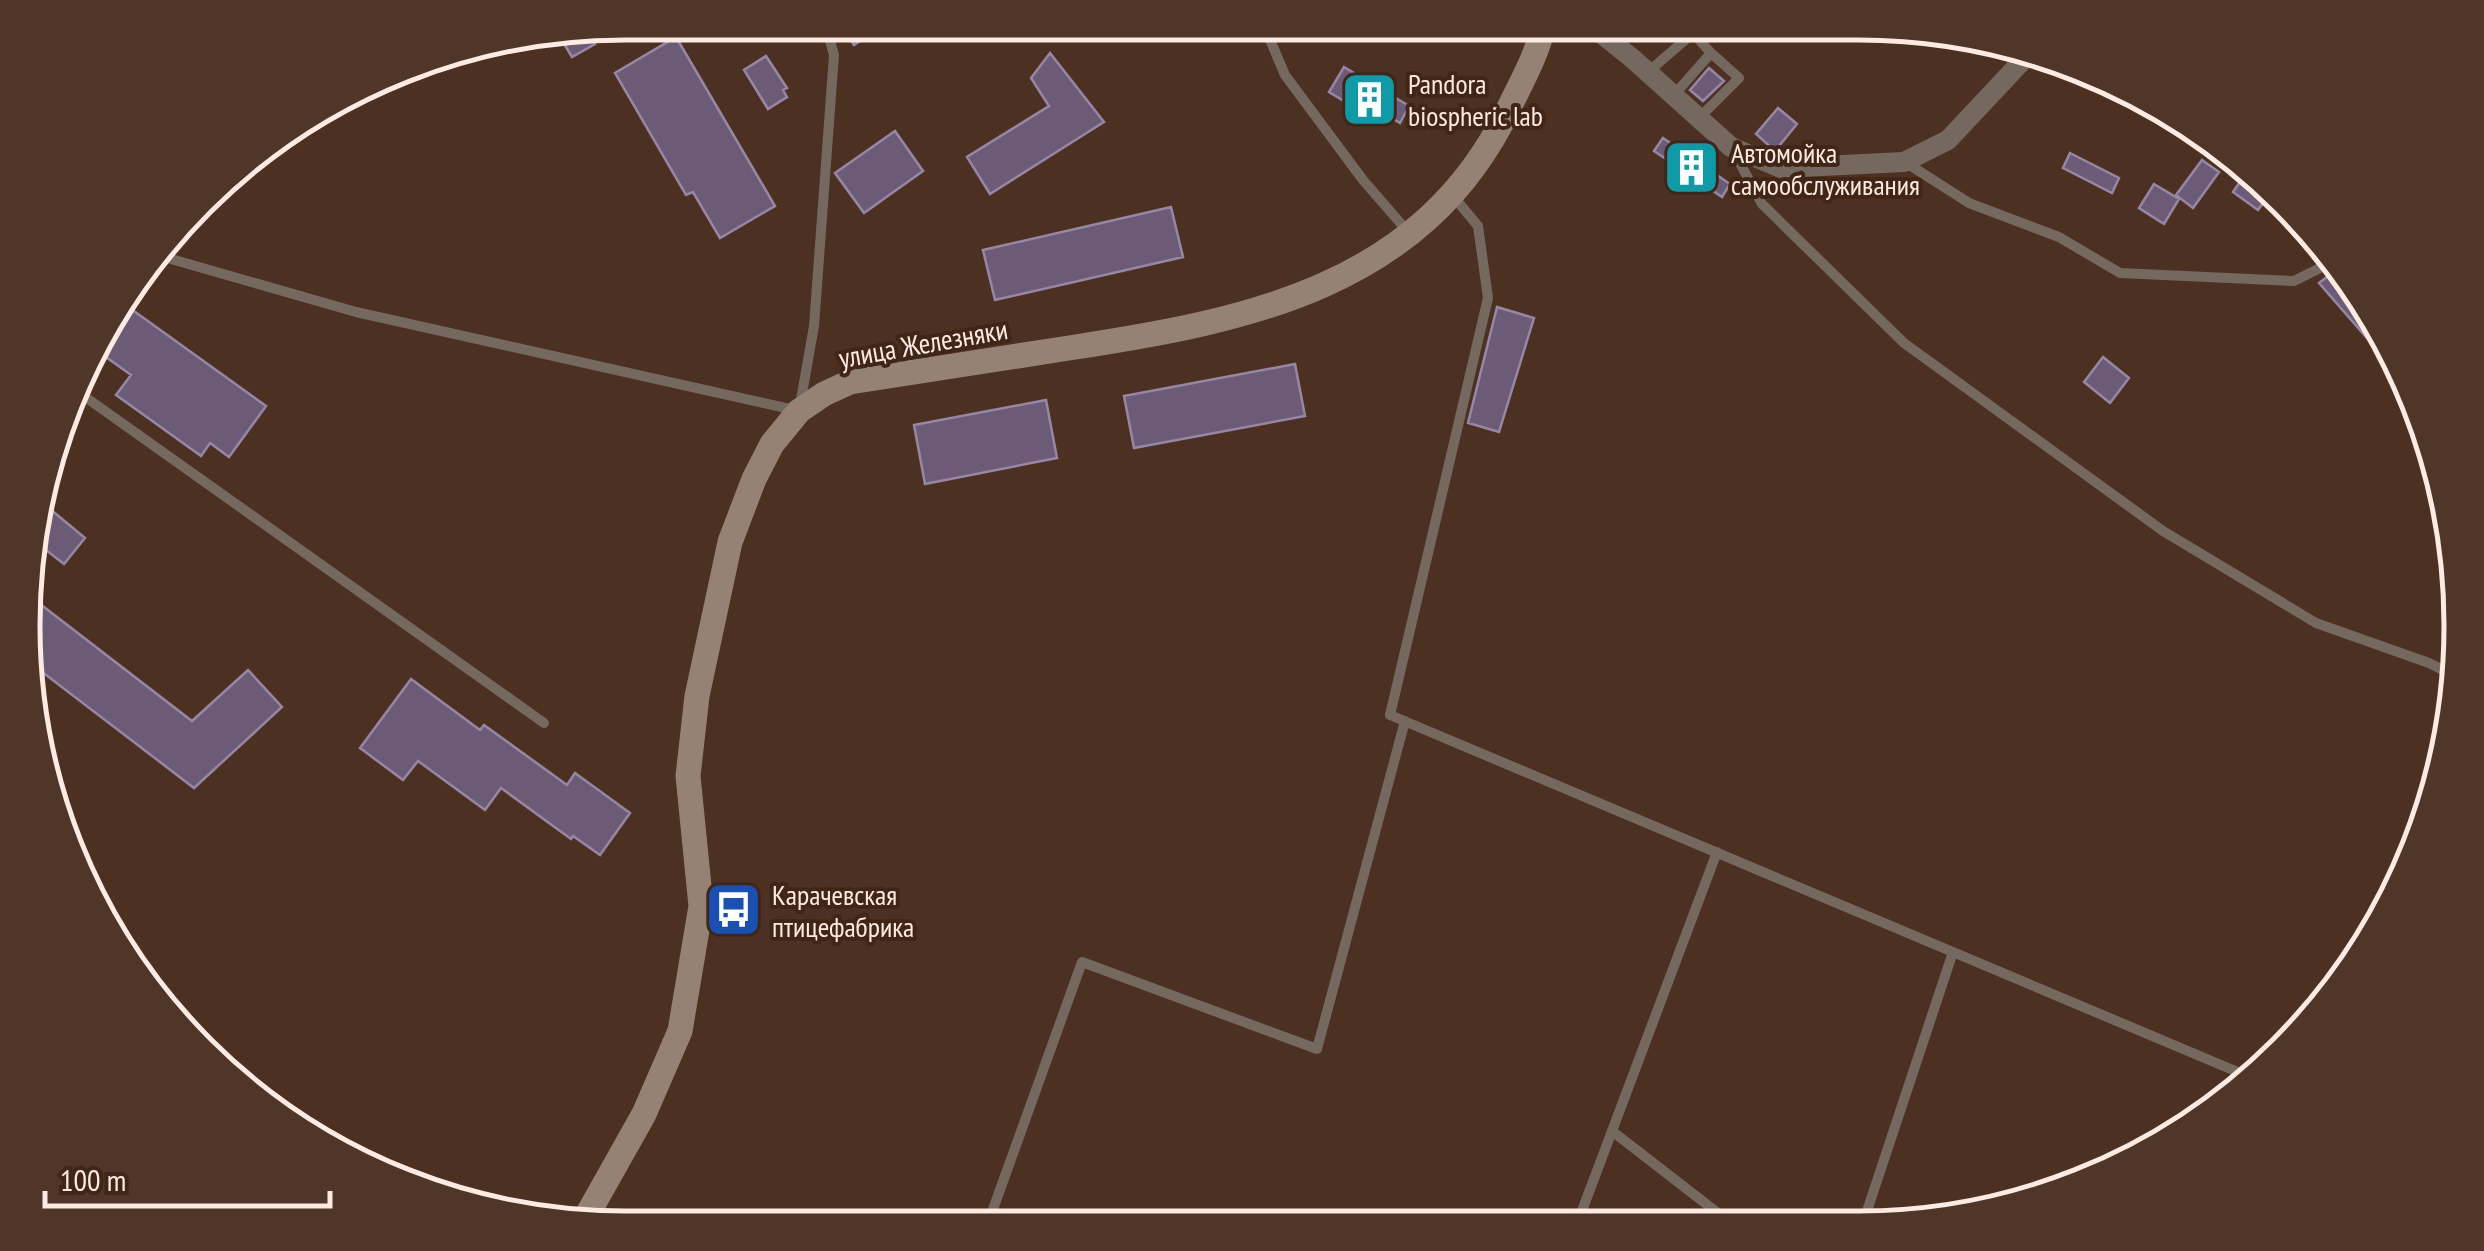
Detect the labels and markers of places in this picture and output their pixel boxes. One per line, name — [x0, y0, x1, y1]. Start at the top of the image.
place label: Pandora biospheric lab — [1408, 65, 1543, 134]
building icon: Pandora biospheric lab — [1339, 69, 1399, 129]
place label: Автомойка самообслуживания — [1731, 134, 1920, 203]
building icon: Автомойка самообслуживания — [1662, 138, 1722, 198]
place label: Карачевская птицефабрика — [772, 876, 914, 945]
bus stop icon: Карачевская птицефабрика — [703, 880, 763, 940]

